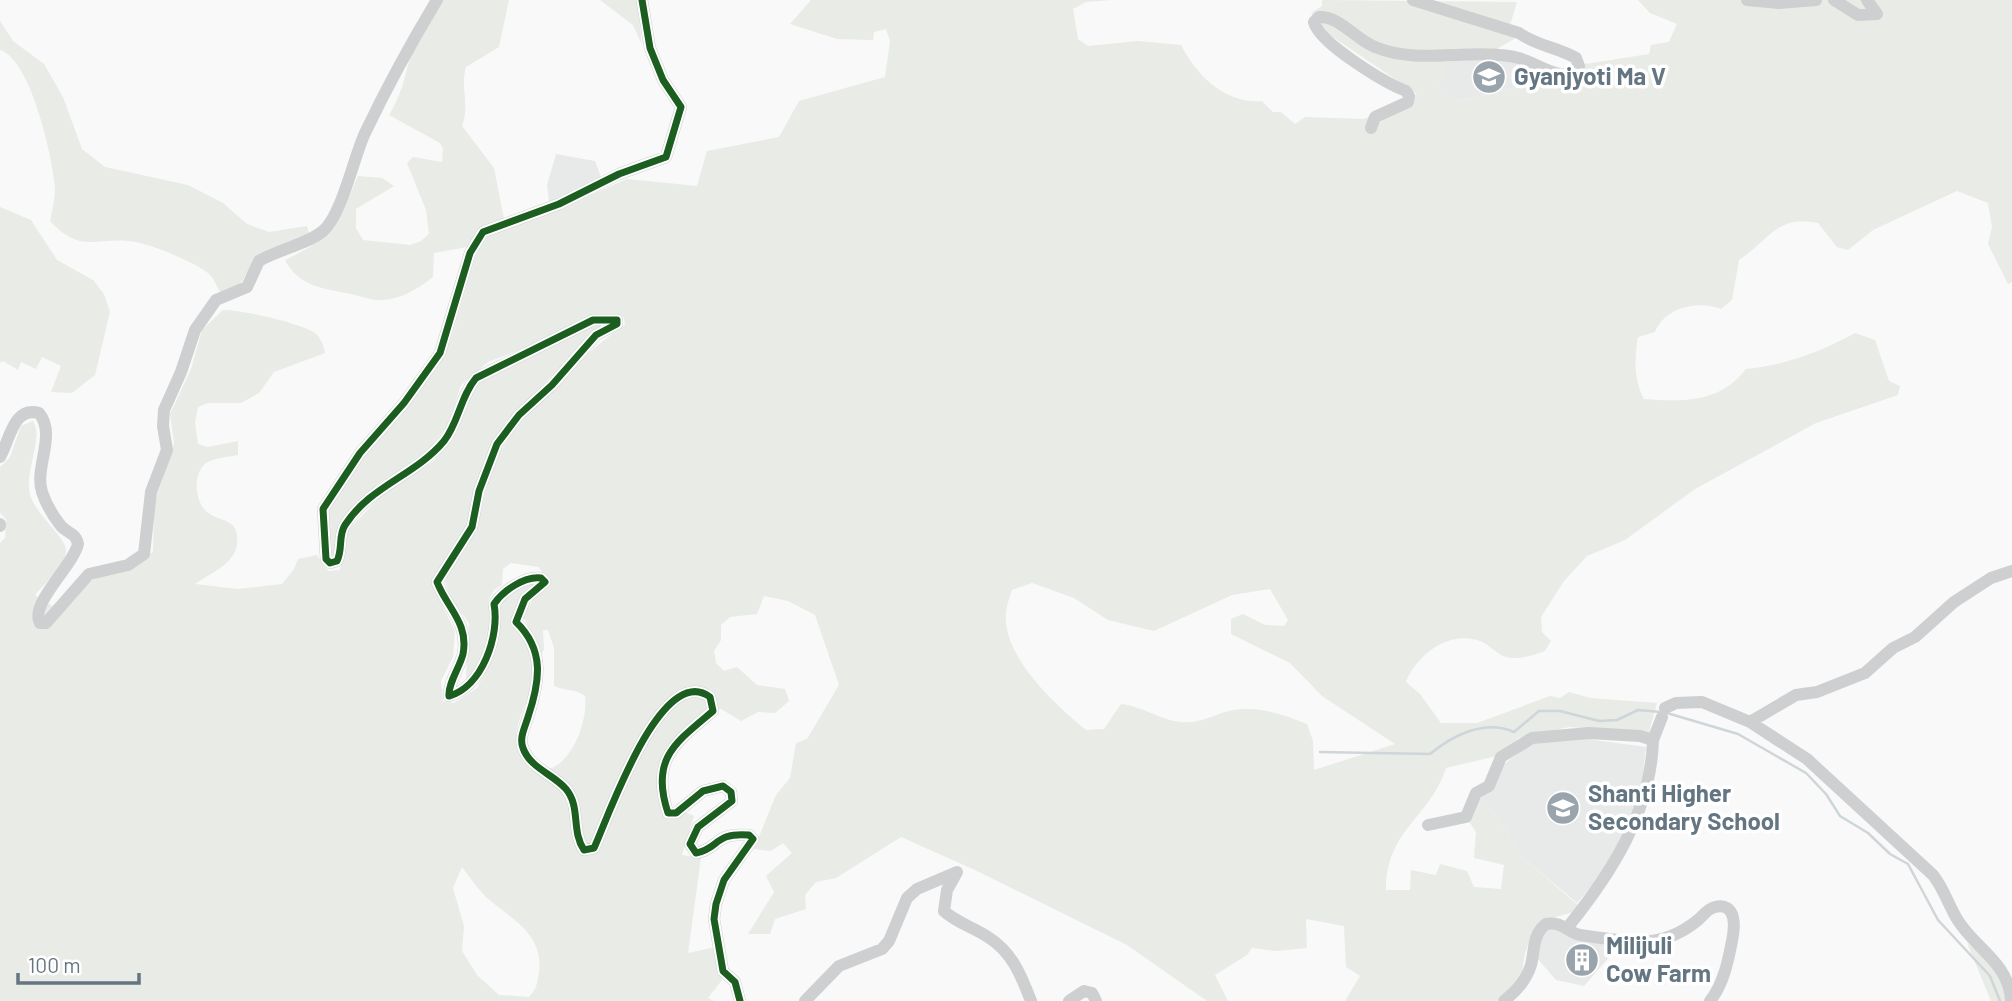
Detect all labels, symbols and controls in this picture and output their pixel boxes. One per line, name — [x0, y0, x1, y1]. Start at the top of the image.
school or university icon: Gyanjyoti Ma V — [1470, 58, 1508, 96]
place label: Gyanjyoti Ma V — [1514, 61, 1666, 90]
place label: Shanti Higher Secondary School — [1588, 778, 1780, 835]
school or university icon: Shanti Higher Secondary School — [1544, 789, 1582, 827]
place label: Milijuli Cow Farm — [1606, 930, 1711, 987]
building icon: Milijuli Cow Farm — [1563, 941, 1601, 979]
scale bar — [18, 942, 138, 986]
text: 100 m — [28, 952, 81, 977]

